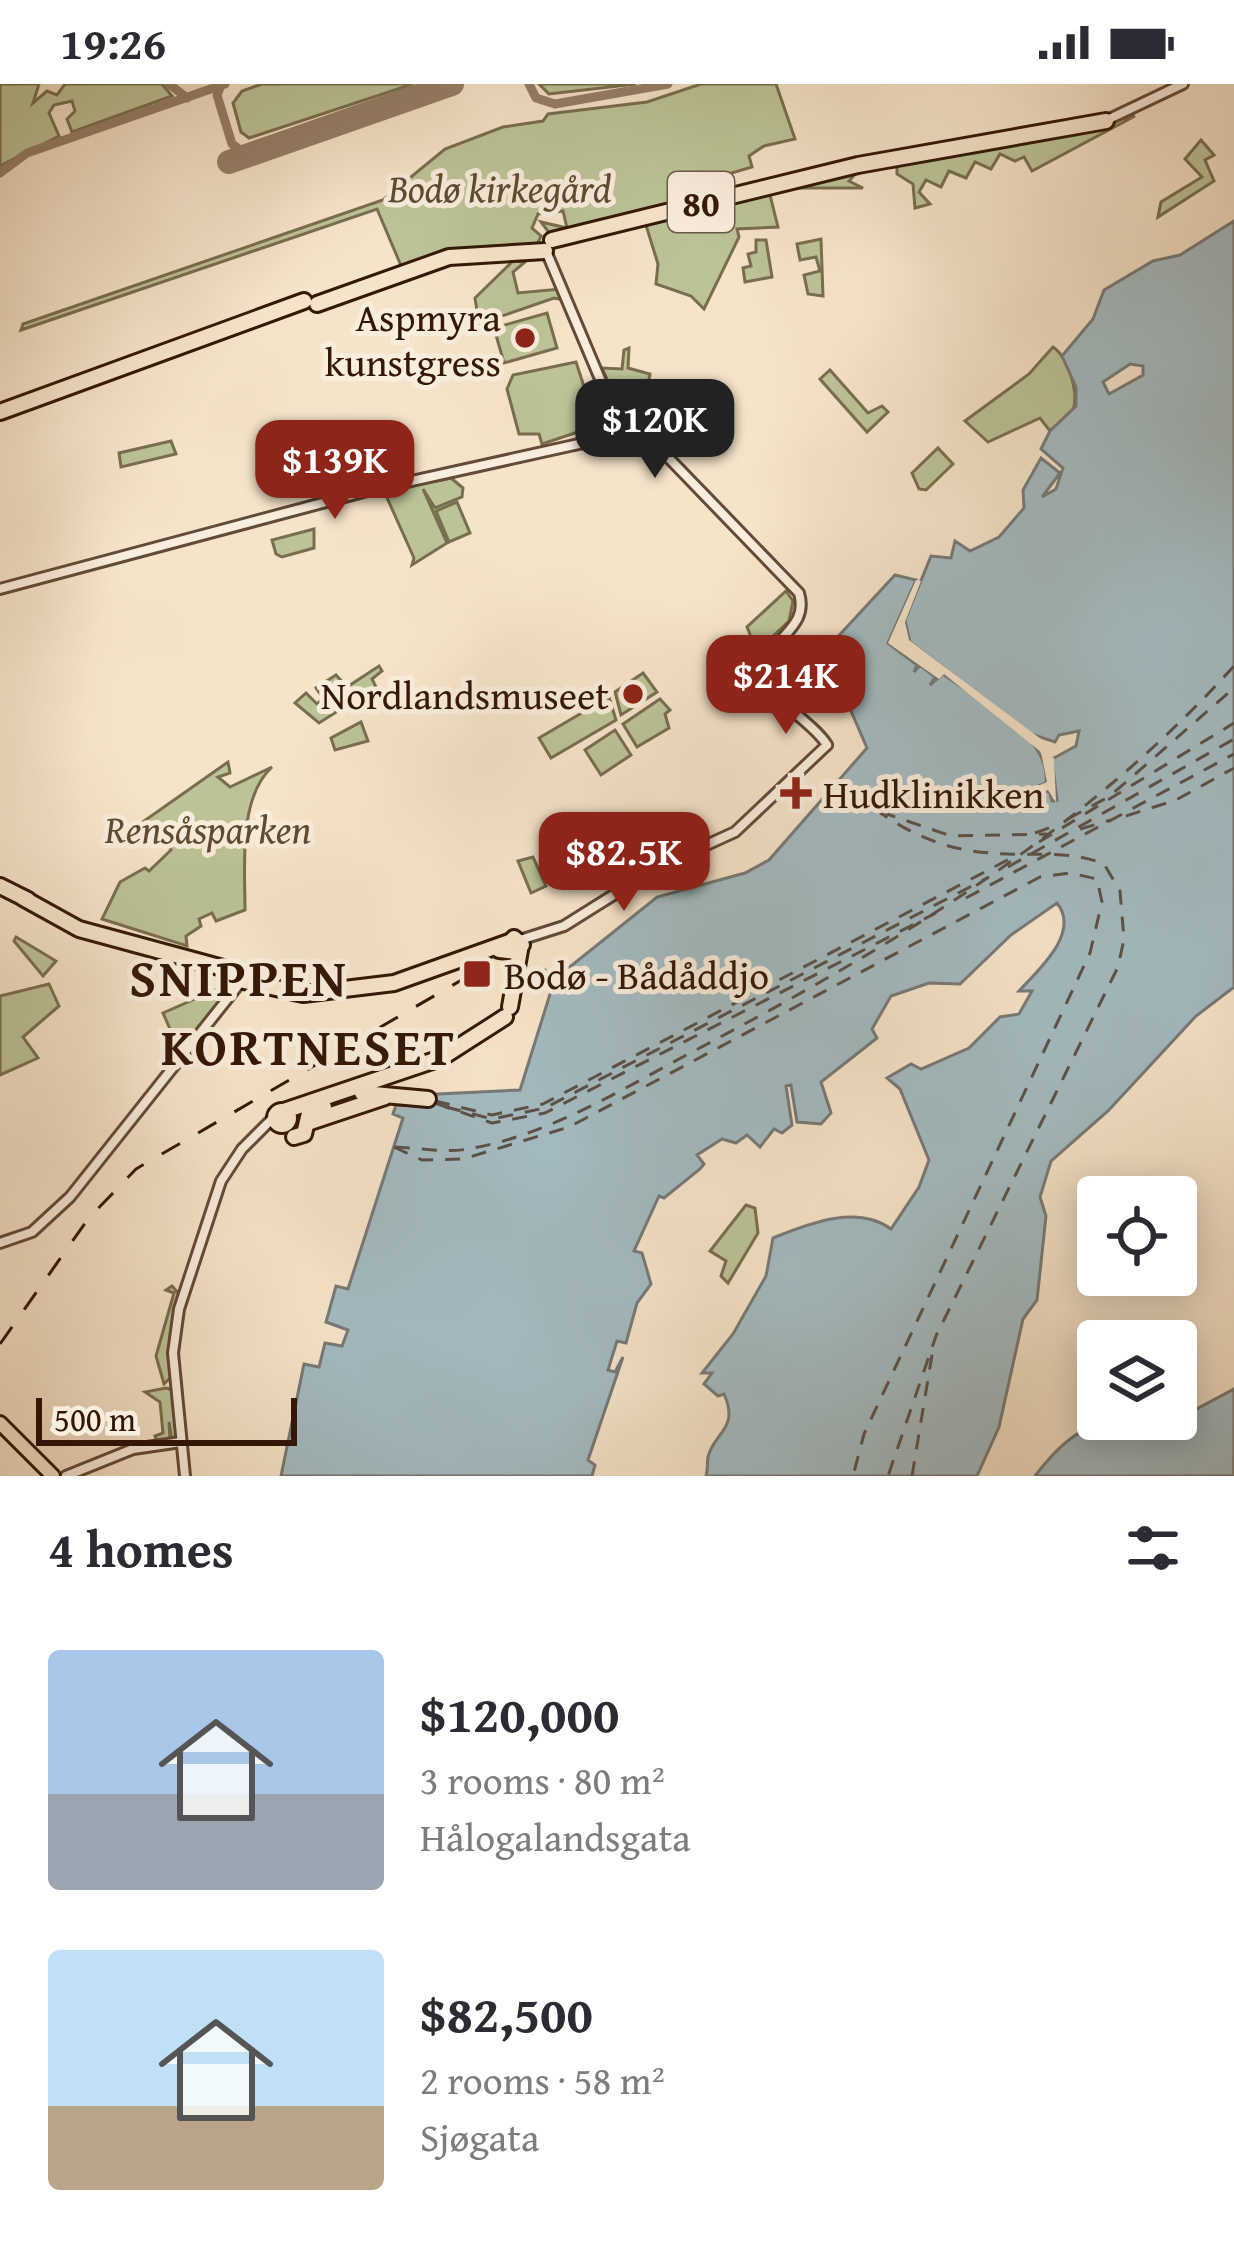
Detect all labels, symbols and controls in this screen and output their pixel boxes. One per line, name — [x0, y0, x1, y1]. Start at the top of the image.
text: 19:26 — [60, 10, 166, 75]
park label: Bodø kirkegård — [387, 159, 612, 216]
road number: 80 — [668, 172, 734, 232]
place label: Aspmyra kunstgress — [325, 288, 502, 390]
marker: Aspmyra kunstgress — [512, 325, 538, 351]
pin: $120K — [571, 379, 739, 481]
text: $120K — [602, 389, 708, 446]
pin: $139K — [251, 420, 419, 522]
text: $139K — [282, 430, 388, 487]
pin: $214K — [702, 635, 870, 737]
text: $214K — [733, 645, 839, 702]
place label: Nordlandsmuseet — [321, 666, 609, 723]
marker: Nordlandsmuseet — [620, 681, 646, 707]
place label: Hudklinikken — [823, 765, 1044, 822]
marker: Hudklinikken — [780, 777, 812, 809]
park label: Rensåsparken — [104, 800, 312, 857]
pin: $82.5K — [526, 812, 722, 914]
text: $82.5K — [566, 822, 682, 879]
district label: SNIPPEN — [129, 940, 349, 1015]
place label: Bodø - Bådåddjo — [504, 946, 769, 1003]
marker: Bodø - Bådåddjo — [461, 958, 493, 990]
district label: KORTNESET — [161, 1009, 457, 1084]
map controls — [1077, 1176, 1197, 1440]
button: locate — [1077, 1176, 1197, 1296]
button: layers — [1077, 1320, 1197, 1440]
scale bar — [36, 1392, 297, 1445]
text: 500 m — [54, 1395, 136, 1443]
text: 4 homes — [48, 1511, 234, 1586]
icon: filters — [1120, 1515, 1186, 1581]
text: $120,000 — [420, 1676, 619, 1751]
icon: home — [144, 1698, 288, 1842]
text: 3 rooms · 80 m² — [420, 1751, 665, 1808]
text: Hålogalandsgata — [420, 1808, 691, 1865]
text: $82,500 — [420, 1976, 593, 2051]
icon: home — [144, 1998, 288, 2142]
text: 2 rooms · 58 m² — [420, 2051, 665, 2108]
text: Sjøgata — [420, 2108, 539, 2165]

